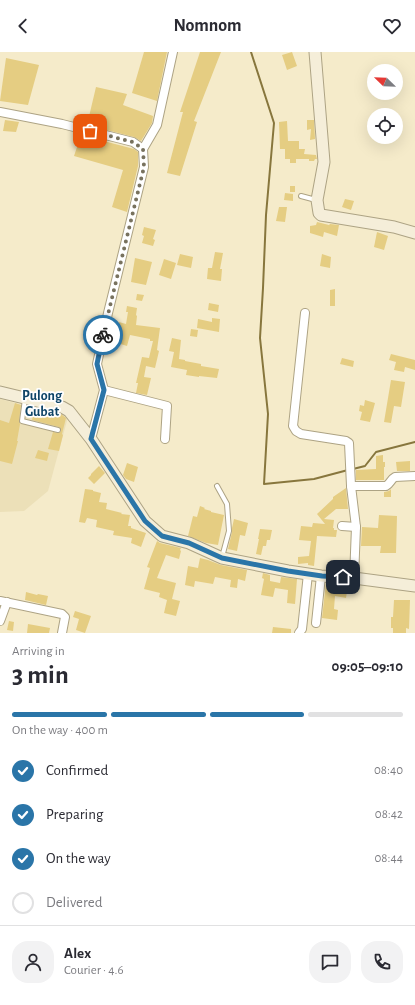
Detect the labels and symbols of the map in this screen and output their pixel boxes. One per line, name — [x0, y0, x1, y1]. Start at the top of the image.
north arrow — [367, 64, 403, 100]
pin — [73, 114, 107, 148]
courier — [83, 315, 123, 355]
district label: Pulong Gubat — [22, 389, 63, 419]
pin — [326, 560, 360, 594]

